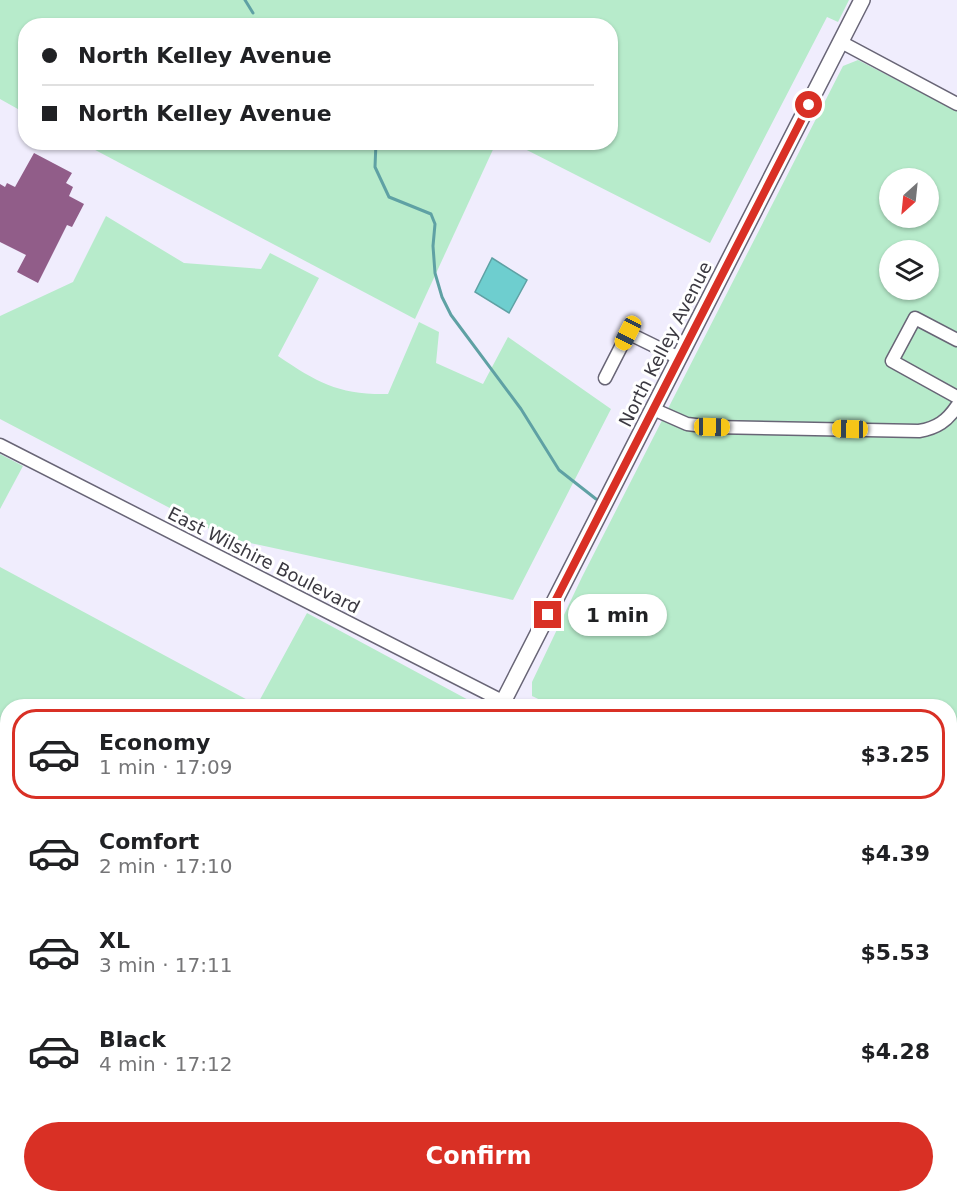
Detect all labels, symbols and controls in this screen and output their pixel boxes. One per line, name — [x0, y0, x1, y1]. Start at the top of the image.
text: North Kelley Avenue — [78, 43, 332, 68]
route start — [795, 91, 822, 118]
text: North Kelley Avenue — [78, 101, 332, 126]
north arrow — [879, 168, 939, 228]
map controls — [879, 168, 939, 300]
button: layers — [879, 240, 939, 300]
street label: North Kelley Avenue — [614, 258, 716, 430]
car — [612, 313, 644, 353]
car — [694, 418, 730, 436]
car — [832, 420, 868, 438]
street label: East Wilshire Boulevard — [165, 502, 363, 618]
callout: 1 min — [569, 594, 668, 636]
route end — [534, 601, 561, 628]
text: 1 min — [586, 603, 649, 627]
icon: car — [27, 727, 81, 781]
text: Economy — [99, 730, 210, 755]
text: $3.25 — [860, 742, 930, 767]
text: 1 min · 17:09 — [99, 755, 233, 779]
icon: car — [27, 826, 81, 880]
text: Comfort — [99, 829, 199, 854]
text: $4.39 — [860, 841, 930, 866]
text: 2 min · 17:10 — [99, 854, 233, 878]
icon: car — [27, 925, 81, 979]
text: XL — [99, 928, 130, 953]
text: $5.53 — [860, 940, 930, 965]
text: 3 min · 17:11 — [99, 953, 233, 977]
icon: car — [27, 1024, 81, 1078]
text: Black — [99, 1027, 166, 1052]
text: $4.28 — [860, 1039, 930, 1064]
text: 4 min · 17:12 — [99, 1052, 233, 1076]
button: Confirm — [24, 1122, 933, 1191]

